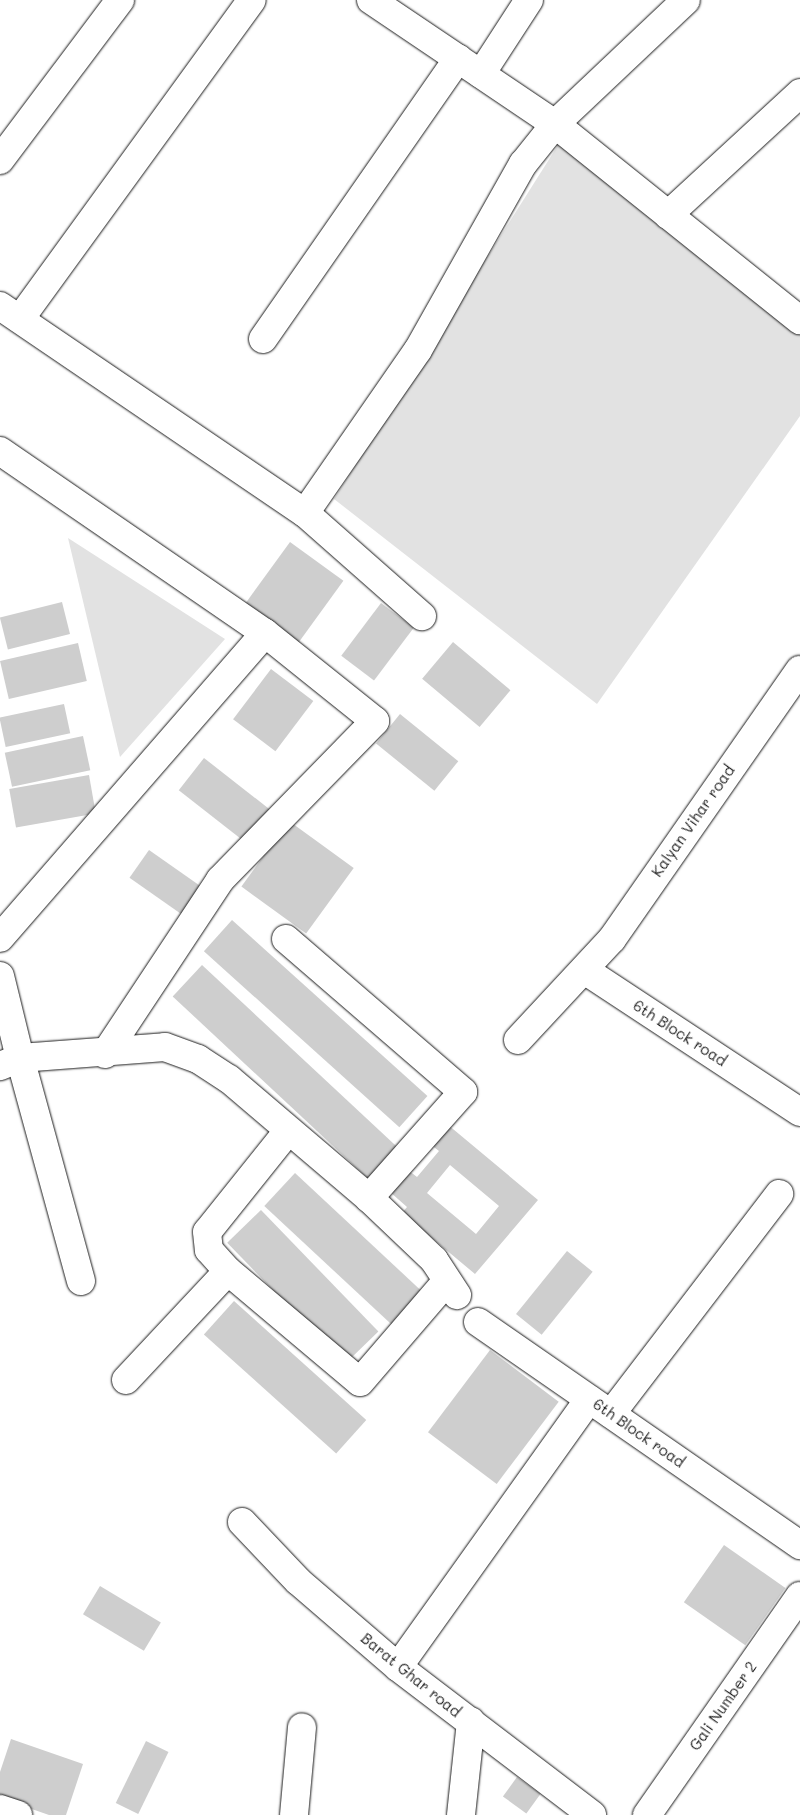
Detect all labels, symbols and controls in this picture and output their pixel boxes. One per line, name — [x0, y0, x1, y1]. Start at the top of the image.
street label: Kalyan Vihar road — [648, 762, 738, 880]
street label: 6th Block road — [630, 996, 730, 1070]
street label: 6th Block road — [590, 1395, 688, 1471]
street label: Barat Ghar road — [357, 1629, 465, 1721]
street label: Gali Number 2 — [686, 1658, 760, 1754]

